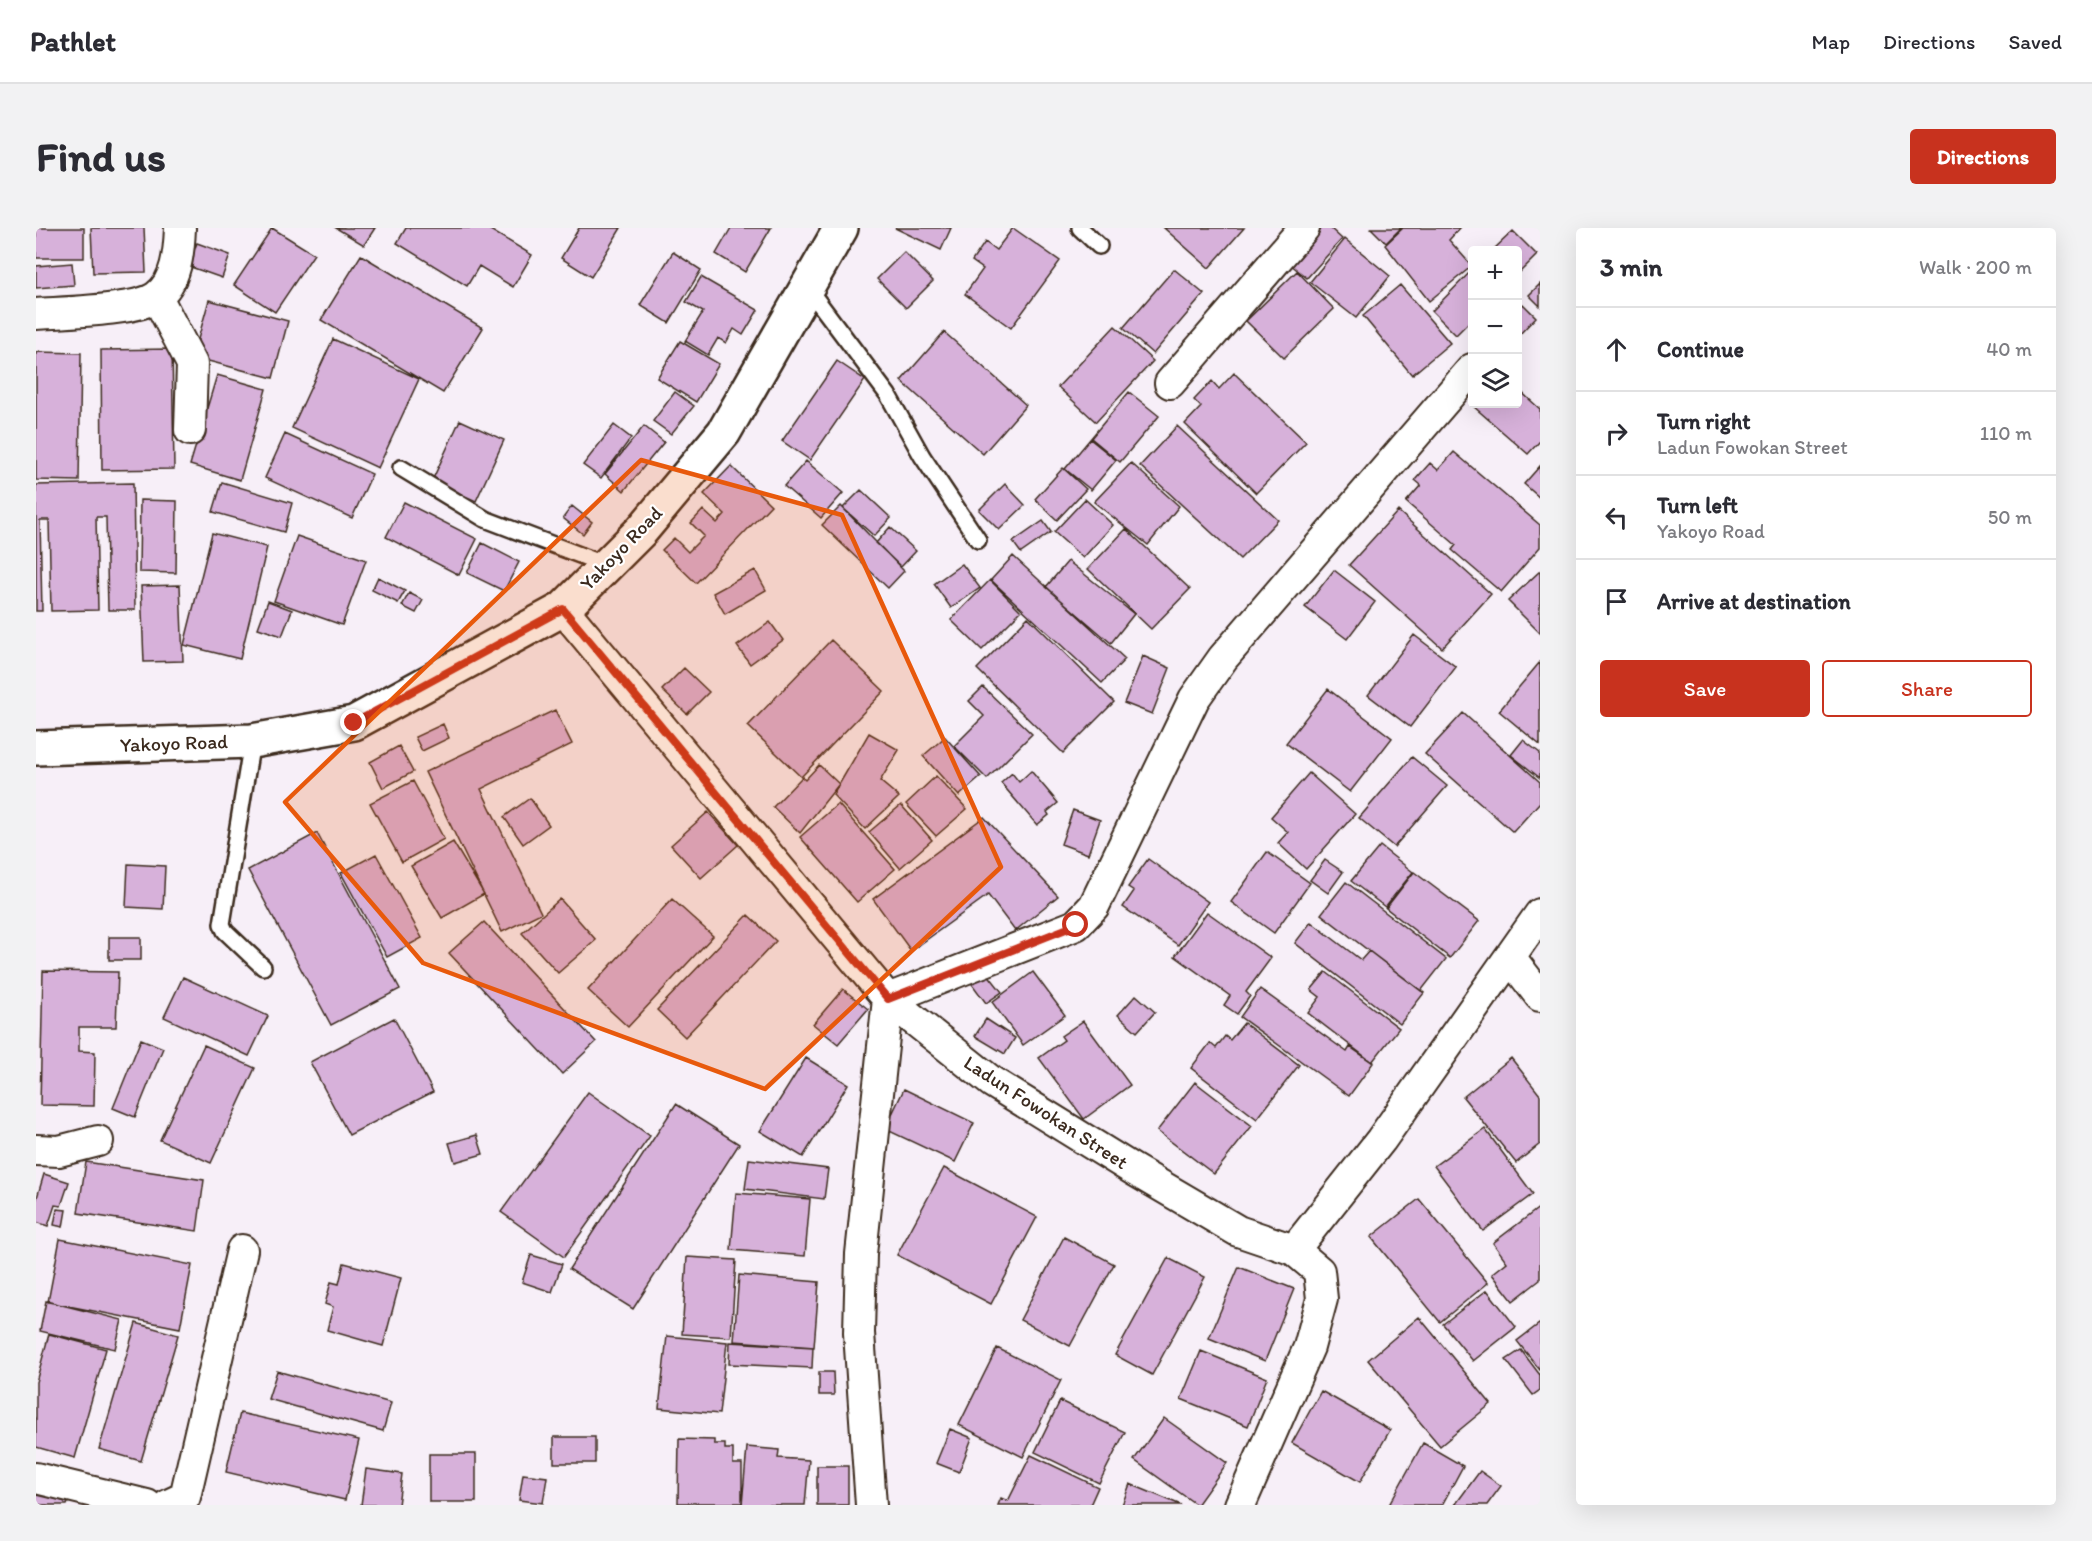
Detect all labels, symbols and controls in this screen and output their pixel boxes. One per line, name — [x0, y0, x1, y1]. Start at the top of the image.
text: Pathlet — [30, 24, 116, 58]
text: Map — [1812, 29, 1850, 54]
text: Directions — [1883, 29, 1975, 54]
text: Saved — [2008, 29, 2062, 54]
button: Directions — [1910, 129, 2056, 184]
text: Find us — [36, 131, 166, 182]
map controls — [1468, 246, 1522, 408]
button: + — [1468, 246, 1522, 300]
text: 3 min — [1600, 251, 1662, 283]
text: Walk · 200 m — [1919, 255, 2032, 279]
button: − — [1468, 300, 1522, 354]
icon: ahead — [1600, 333, 1633, 366]
text: Continue — [1657, 336, 1744, 363]
text: 40 m — [1986, 337, 2032, 361]
button: layers — [1468, 354, 1522, 408]
text: Turn right — [1657, 408, 1751, 435]
icon: right — [1600, 417, 1633, 450]
text: 110 m — [1980, 421, 2032, 445]
text: Ladun Fowokan Street — [1657, 435, 1848, 459]
text: Turn left — [1657, 492, 1738, 519]
street label: Yakoyo Road — [575, 501, 667, 595]
icon: left — [1600, 501, 1633, 534]
text: 50 m — [1988, 505, 2032, 529]
text: Yakoyo Road — [1657, 519, 1765, 543]
icon: arrive — [1600, 585, 1633, 618]
text: Arrive at destination — [1657, 588, 1851, 615]
button: Save — [1600, 660, 1810, 717]
button: Share — [1822, 660, 2032, 717]
route end — [340, 709, 366, 735]
street label: Yakoyo Road — [120, 729, 228, 757]
route start — [1062, 911, 1088, 937]
street label: Ladun Fowokan Street — [959, 1050, 1133, 1174]

